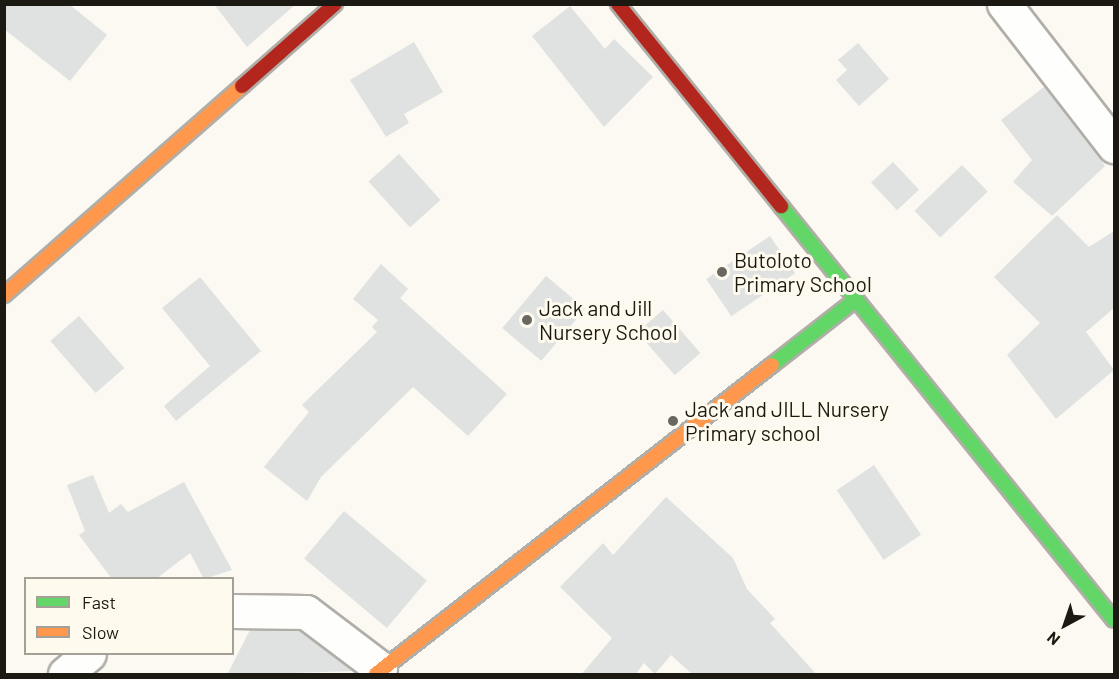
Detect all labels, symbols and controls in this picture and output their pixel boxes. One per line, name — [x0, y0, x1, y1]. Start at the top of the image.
place label: Butoloto Primary School — [734, 247, 872, 297]
marker: Butoloto Primary School — [715, 265, 729, 279]
place label: Jack and Jill Nursery School — [539, 295, 678, 345]
marker: Jack and Jill Nursery School — [520, 313, 534, 327]
place label: Jack and JILL Nursery Primary school — [685, 396, 889, 446]
marker: Jack and JILL Nursery Primary school — [666, 414, 680, 428]
legend — [24, 577, 234, 655]
text: Fast — [82, 591, 116, 613]
north arrow — [1035, 595, 1095, 655]
text: Slow — [82, 621, 119, 643]
text: N — [1043, 628, 1063, 650]

